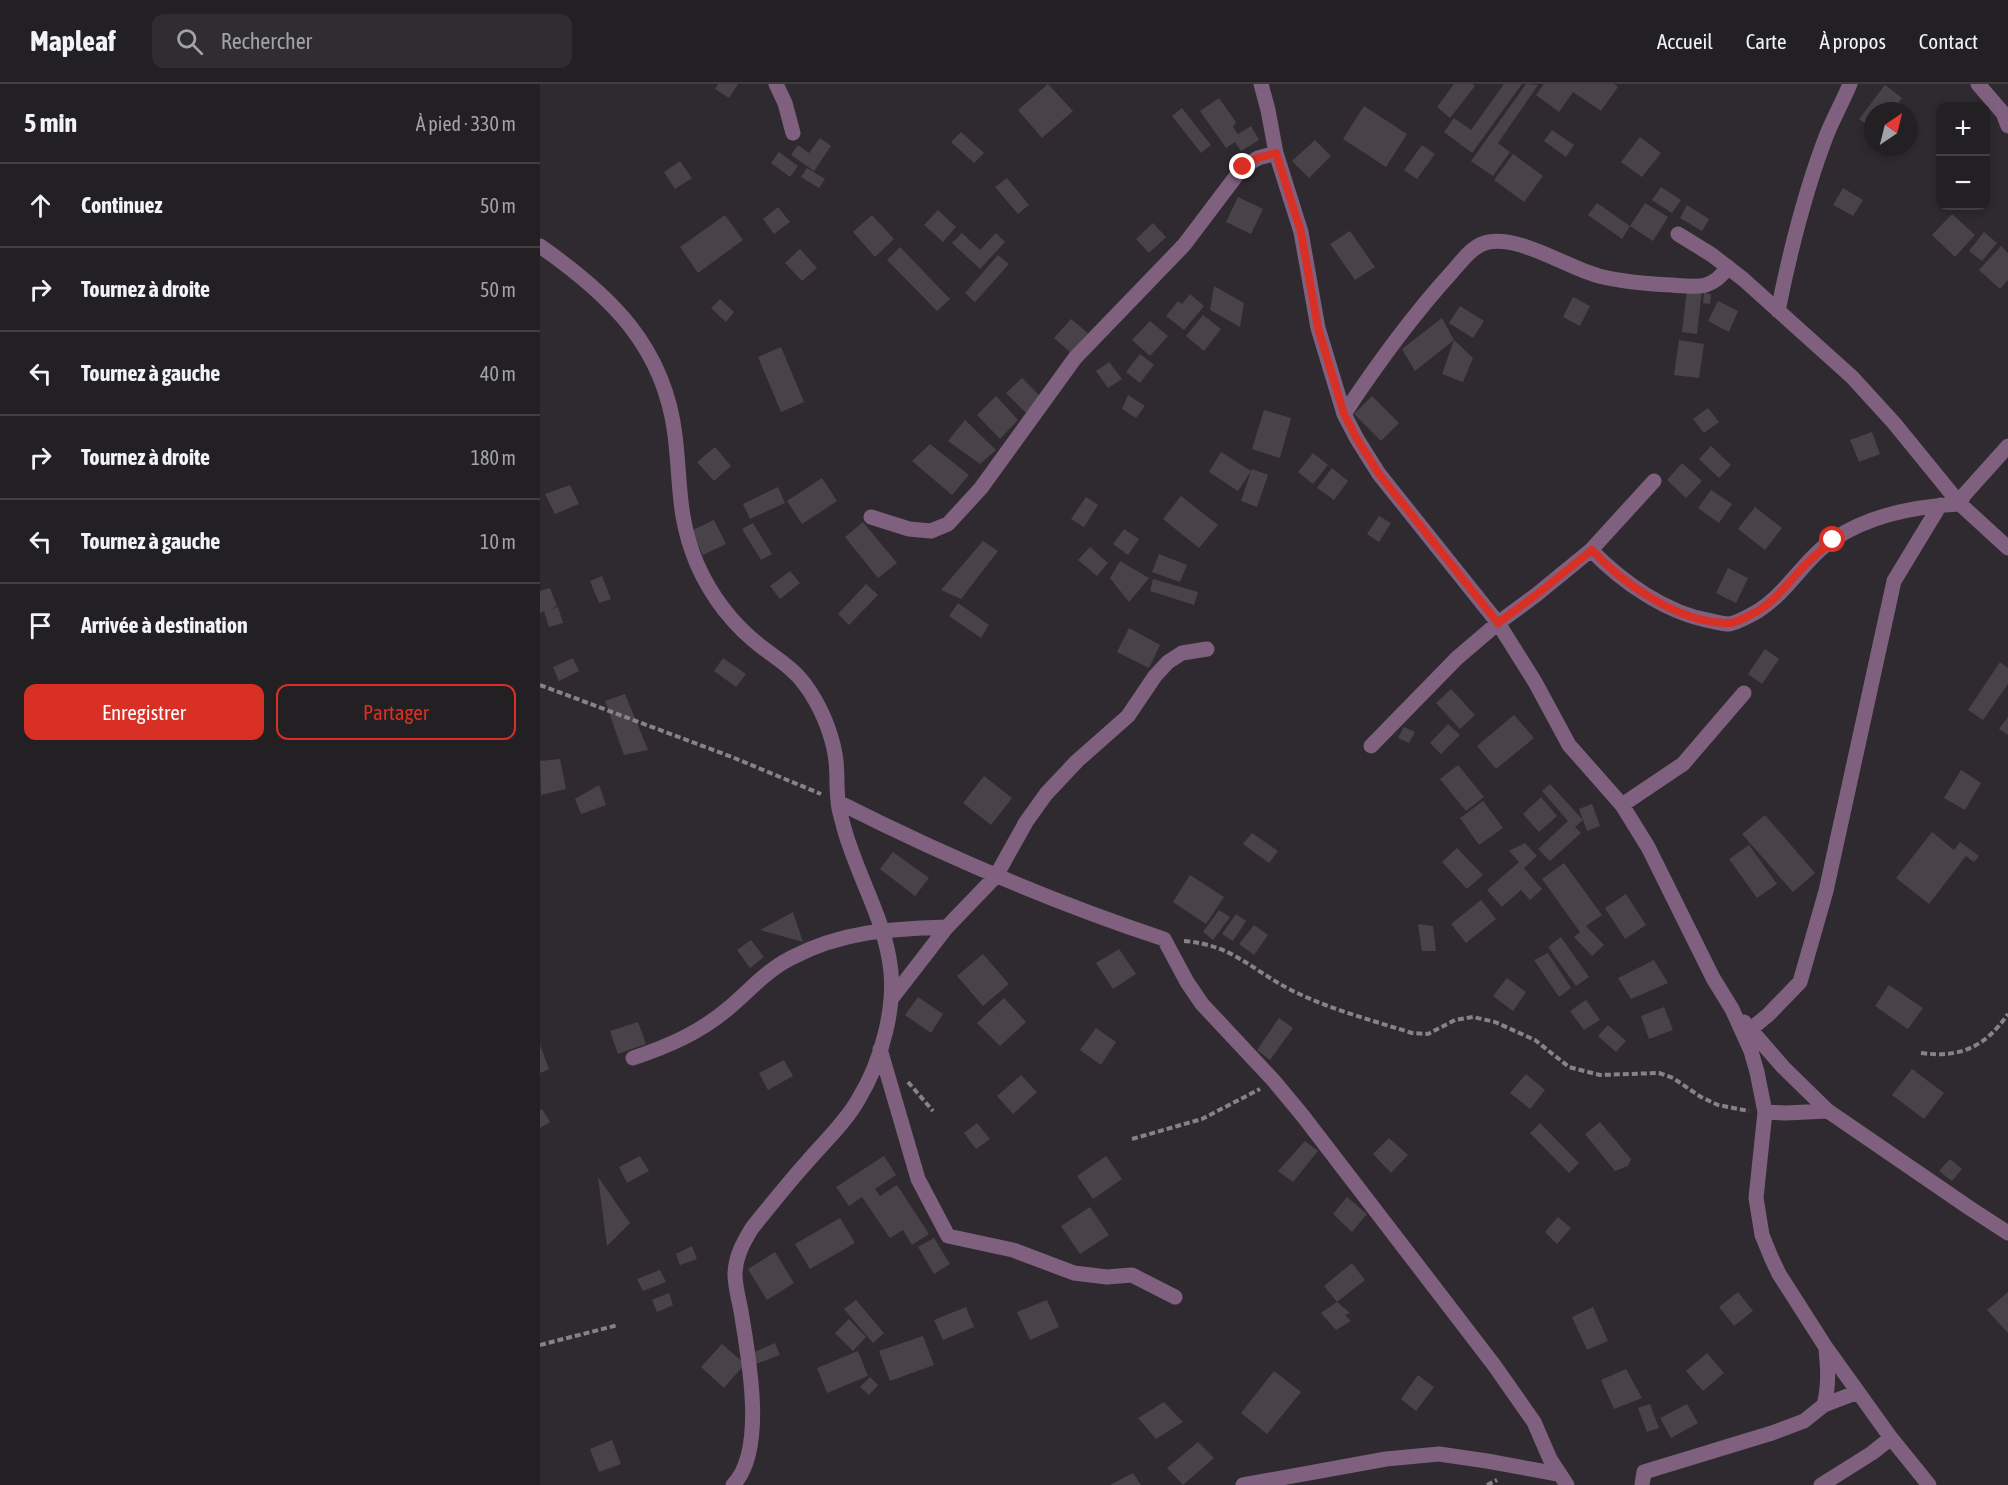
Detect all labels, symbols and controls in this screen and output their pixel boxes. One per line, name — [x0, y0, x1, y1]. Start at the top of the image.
search box — [152, 14, 572, 68]
text: Mapleaf — [30, 25, 116, 57]
icon: search — [173, 25, 206, 58]
text: Rechercher — [221, 28, 312, 54]
text: Accueil — [1657, 29, 1713, 53]
text: Carte — [1746, 29, 1786, 53]
text: À propos — [1819, 29, 1886, 53]
text: Contact — [1919, 29, 1978, 53]
north arrow — [1864, 102, 1918, 156]
map controls — [1936, 102, 1990, 210]
button: + — [1936, 102, 1990, 156]
text: 5 min — [24, 108, 77, 138]
text: À pied · 330 m — [416, 112, 516, 135]
route end — [1229, 153, 1255, 179]
button: − — [1936, 156, 1990, 210]
icon: ahead — [24, 189, 57, 222]
text: Continuez — [81, 192, 163, 218]
text: 50 m — [480, 194, 516, 217]
icon: right — [24, 273, 57, 306]
text: Tournez à droite — [81, 276, 210, 302]
text: 50 m — [480, 278, 516, 301]
icon: left — [24, 357, 57, 390]
text: Tournez à gauche — [81, 360, 220, 386]
text: 40 m — [480, 362, 516, 385]
icon: right — [24, 441, 57, 474]
text: Tournez à droite — [81, 444, 210, 470]
text: 180 m — [471, 446, 516, 469]
icon: left — [24, 525, 57, 558]
route start — [1819, 526, 1845, 552]
text: Tournez à gauche — [81, 528, 220, 554]
text: 10 m — [480, 530, 516, 553]
icon: arrive — [24, 609, 57, 642]
text: Arrivée à destination — [81, 612, 248, 638]
button: Enregistrer — [24, 684, 264, 740]
button: Partager — [276, 684, 516, 740]

